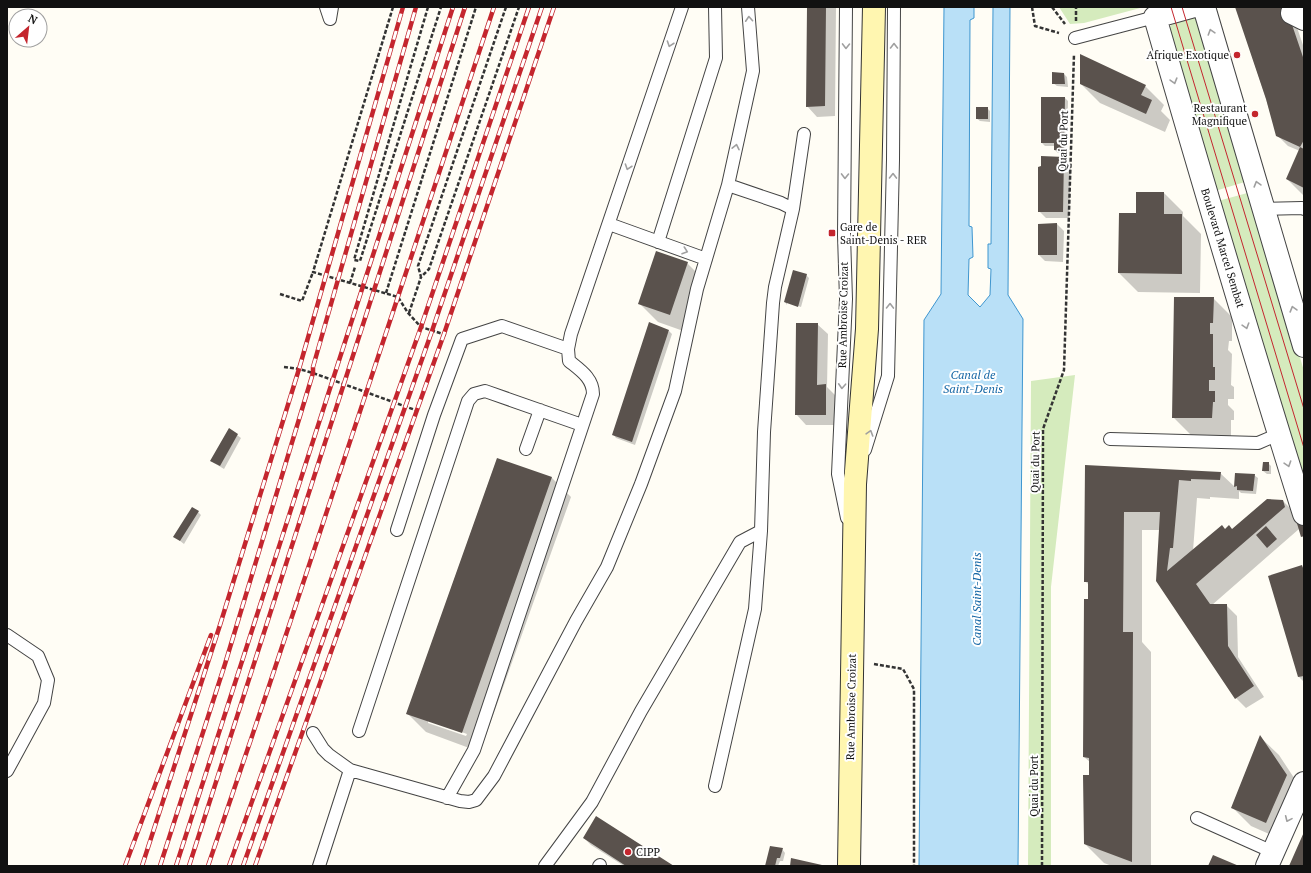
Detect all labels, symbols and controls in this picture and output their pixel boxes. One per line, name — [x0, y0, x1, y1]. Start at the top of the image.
north arrow — [8, 8, 48, 48]
text: N — [26, 11, 40, 28]
one-way arrow — [744, 16, 753, 22]
one-way arrow — [1208, 29, 1216, 36]
one-way arrow — [666, 40, 675, 47]
one-way arrow — [842, 43, 850, 49]
one-way arrow — [890, 43, 898, 49]
place label: Afrique Exotique — [1146, 48, 1229, 62]
marker: Afrique Exotique — [1232, 50, 1242, 60]
one-way arrow — [1169, 77, 1178, 84]
place label: Restaurant Magnifique — [1192, 101, 1247, 128]
marker: Restaurant Magnifique — [1250, 109, 1260, 119]
street label: Quai du Port — [1055, 110, 1071, 172]
one-way arrow — [732, 144, 740, 150]
one-way arrow — [624, 163, 633, 170]
one-way arrow — [841, 173, 849, 179]
one-way arrow — [889, 173, 897, 179]
one-way arrow — [1253, 181, 1262, 188]
street label: Boulevard Marcel Sembat — [1198, 187, 1248, 309]
place label: Gare de Saint-Denis - RER — [840, 220, 927, 247]
marker: Gare de Saint-Denis - RER — [827, 228, 837, 238]
one-way arrow — [681, 247, 688, 255]
street label: Rue Ambroise Croizat — [835, 262, 851, 368]
one-way arrow — [885, 303, 894, 309]
one-way arrow — [1289, 305, 1298, 312]
one-way arrow — [1241, 323, 1250, 330]
water label: Canal de Saint-Denis — [943, 367, 1003, 396]
one-way arrow — [837, 383, 846, 389]
one-way arrow — [865, 430, 874, 437]
street label: Quai du Port — [1027, 431, 1043, 493]
one-way arrow — [1283, 461, 1292, 468]
water label: Canal Saint-Denis — [969, 552, 984, 646]
street label: Rue Ambroise Croizat — [843, 654, 859, 760]
street label: Quai du Port — [1027, 755, 1041, 817]
one-way arrow — [1285, 814, 1293, 822]
place label: CIPP — [636, 845, 661, 859]
marker: CIPP — [623, 847, 633, 857]

